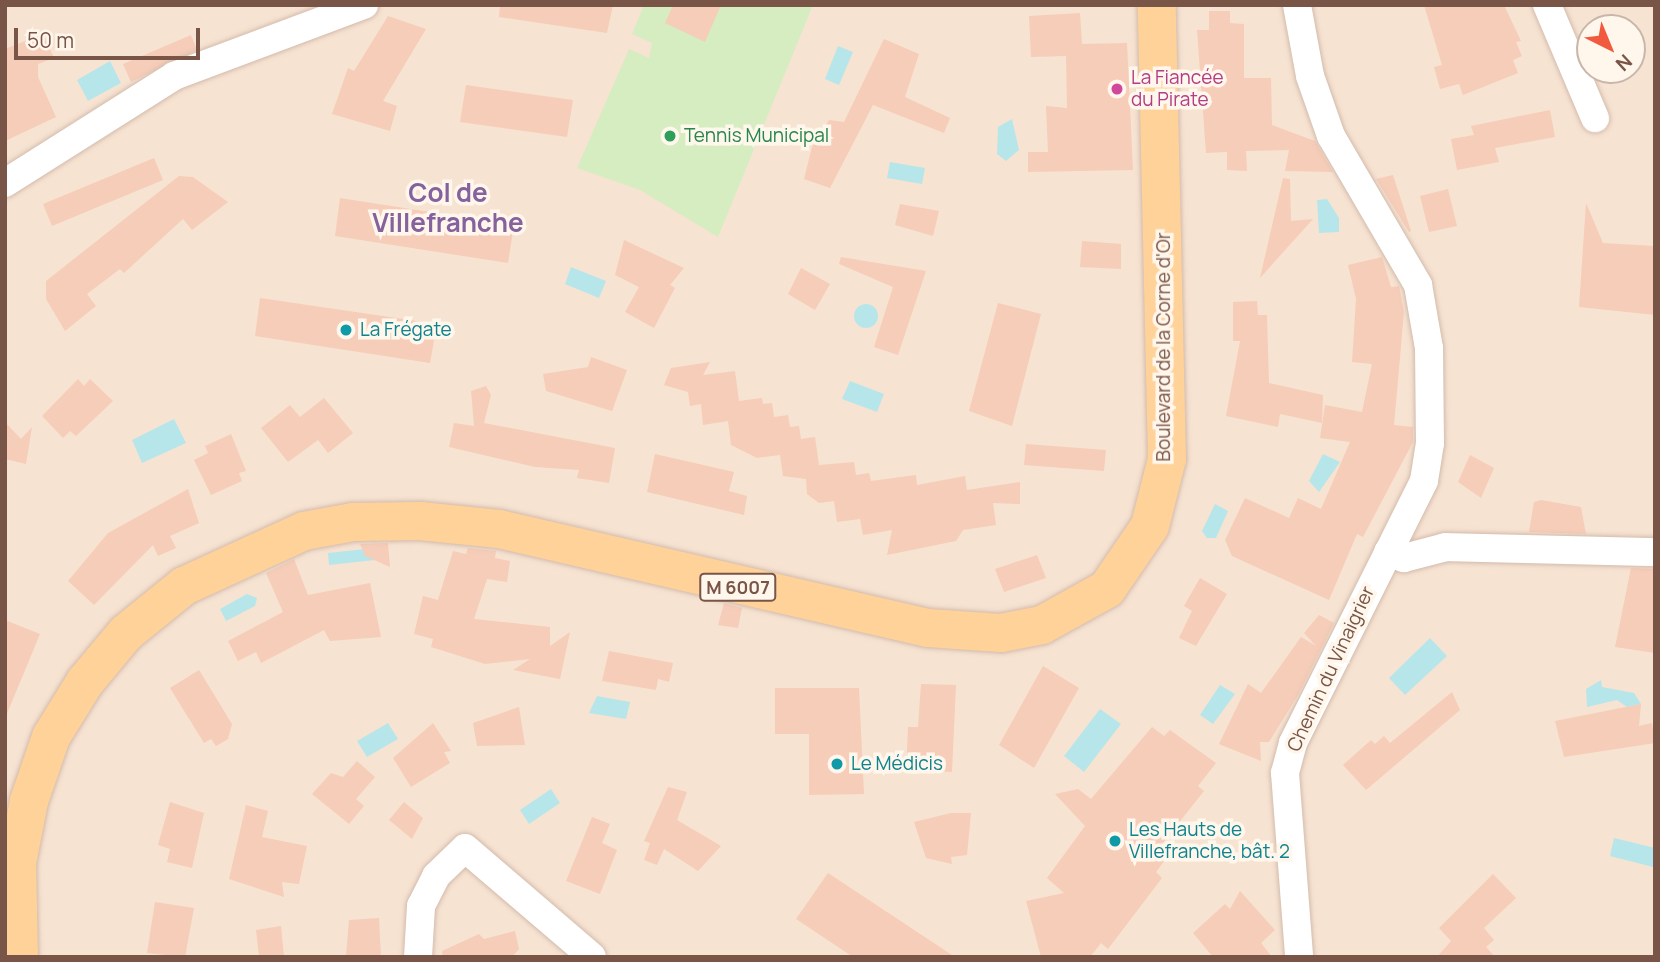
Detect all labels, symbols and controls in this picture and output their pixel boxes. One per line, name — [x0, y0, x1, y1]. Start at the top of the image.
scale bar — [18, 14, 203, 58]
north arrow — [1576, 14, 1646, 84]
text: 50 m — [27, 26, 74, 54]
text: N — [1610, 49, 1638, 77]
place label: La Fiancée du Pirate — [1131, 67, 1224, 111]
marker: La Fiancée du Pirate — [1109, 81, 1125, 97]
place label: Tennis Municipal — [684, 125, 829, 147]
marker: Tennis Municipal — [662, 128, 678, 144]
district label: Col de Villefranche — [372, 177, 524, 238]
street label: Boulevard de la Corne d'Or — [1153, 232, 1175, 462]
place label: La Frégate — [360, 319, 452, 341]
marker: La Frégate — [338, 322, 354, 338]
road number: M 6007 — [698, 572, 778, 602]
street label: Chemin du Vinaigrier — [1283, 583, 1379, 755]
place label: Le Médicis — [851, 753, 943, 775]
marker: Le Médicis — [829, 756, 845, 772]
place label: Les Hauts de Villefranche, bât. 2 — [1129, 819, 1290, 863]
marker: Les Hauts de Villefranche, bât. 2 — [1107, 833, 1123, 849]

